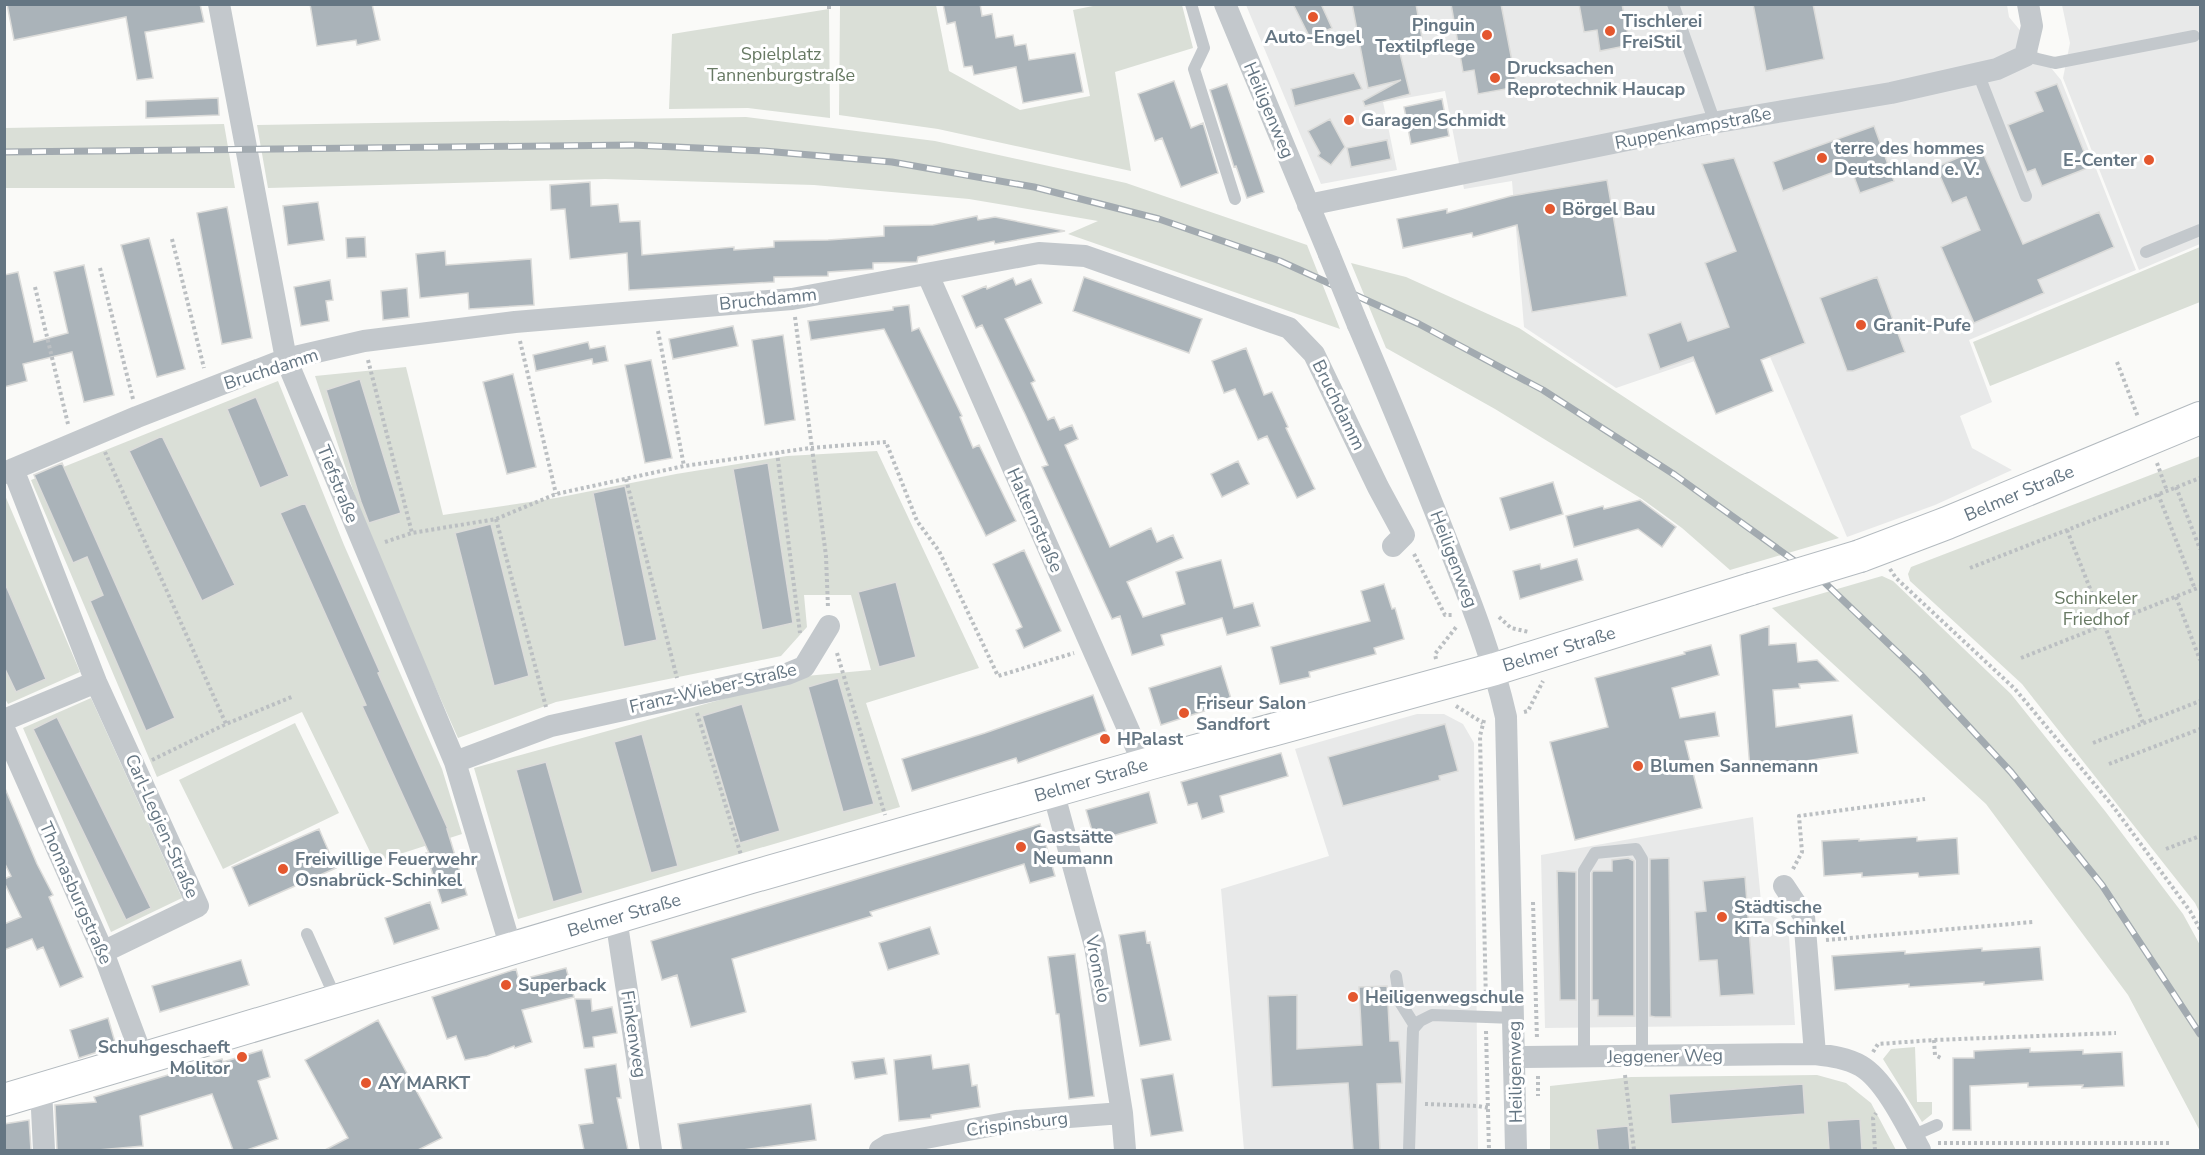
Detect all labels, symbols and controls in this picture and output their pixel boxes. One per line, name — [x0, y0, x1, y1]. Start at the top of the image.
place label: Tischlerei FreiStil — [1622, 9, 1702, 54]
marker: Auto-Engel — [1306, 10, 1320, 24]
place label: Pinguin Textilpflege — [1375, 13, 1475, 58]
marker: Tischlerei FreiStil — [1603, 24, 1617, 38]
place label: Auto-Engel — [1265, 25, 1362, 49]
marker: Pinguin Textilpflege — [1480, 28, 1494, 42]
park label: Spielplatz Tannenburgstraße — [707, 42, 855, 87]
place label: Drucksachen Reprotechnik Haucap — [1507, 56, 1686, 101]
street label: Heiligenweg — [1238, 58, 1300, 162]
marker: Drucksachen Reprotechnik Haucap — [1488, 71, 1502, 85]
street label: Ruppenkampstraße — [1613, 101, 1773, 155]
place label: Garagen Schmidt — [1361, 108, 1505, 132]
marker: Garagen Schmidt — [1342, 113, 1356, 127]
place label: terre des hommes Deutschland e. V. — [1834, 136, 1985, 181]
place label: E-Center — [2063, 148, 2137, 172]
marker: terre des hommes Deutschland e. V. — [1815, 151, 1829, 165]
marker: E-Center — [2142, 153, 2156, 167]
place label: Börgel Bau — [1562, 197, 1656, 221]
marker: Börgel Bau — [1543, 202, 1557, 216]
street label: Bruchdamm — [718, 282, 818, 316]
place label: Granit-Pufe — [1873, 313, 1971, 337]
marker: Granit-Pufe — [1854, 318, 1868, 332]
street label: Bruchdamm — [221, 342, 321, 396]
street label: Bruchdamm — [1307, 356, 1371, 454]
street label: Tiefstraße — [312, 442, 364, 526]
street label: Belmer Straße — [1960, 459, 2078, 527]
street label: Halternstraße — [1001, 464, 1069, 576]
street label: Heiligenweg — [1424, 507, 1484, 611]
park label: Schinkeler Friedhof — [2054, 586, 2138, 631]
street label: Belmer Straße — [1500, 620, 1618, 678]
street label: Franz-Wieber-Straße — [627, 657, 799, 719]
place label: Friseur Salon Sandfort — [1196, 691, 1306, 736]
marker: Friseur Salon Sandfort — [1177, 706, 1191, 720]
place label: HPalast — [1117, 727, 1183, 751]
marker: HPalast — [1098, 732, 1112, 746]
street label: Carl-Legien-Straße — [119, 750, 205, 902]
street label: Belmer Straße — [1031, 752, 1151, 808]
place label: Blumen Sannemann — [1650, 754, 1818, 778]
marker: Blumen Sannemann — [1631, 759, 1645, 773]
street label: Thomasburgstraße — [34, 818, 118, 968]
place label: Gastsätte Neumann — [1033, 825, 1114, 870]
marker: Gastsätte Neumann — [1014, 840, 1028, 854]
place label: Freiwillige Feuerwehr Osnabrück-Schinkel — [295, 847, 478, 892]
marker: Freiwillige Feuerwehr Osnabrück-Schinkel — [276, 862, 290, 876]
street label: Belmer Straße — [564, 887, 684, 943]
place label: Städtische KiTa Schinkel — [1734, 895, 1846, 940]
marker: Städtische KiTa Schinkel — [1715, 910, 1729, 924]
street label: Vromelo — [1080, 932, 1116, 1005]
place label: Superback — [518, 973, 607, 997]
marker: Superback — [499, 978, 513, 992]
place label: Heiligenwegschule — [1365, 985, 1524, 1009]
street label: Finkenweg — [615, 989, 653, 1079]
marker: Heiligenwegschule — [1346, 990, 1360, 1004]
street label: Heiligenweg — [1502, 1021, 1528, 1123]
place label: Schuhgeschaeft Molitor — [98, 1035, 230, 1080]
street label: Jeggener Weg — [1606, 1043, 1723, 1069]
marker: Schuhgeschaeft Molitor — [235, 1050, 249, 1064]
place label: AY MARKT — [378, 1071, 471, 1095]
marker: AY MARKT — [359, 1076, 373, 1090]
street label: Crispinsburg — [965, 1106, 1069, 1142]

